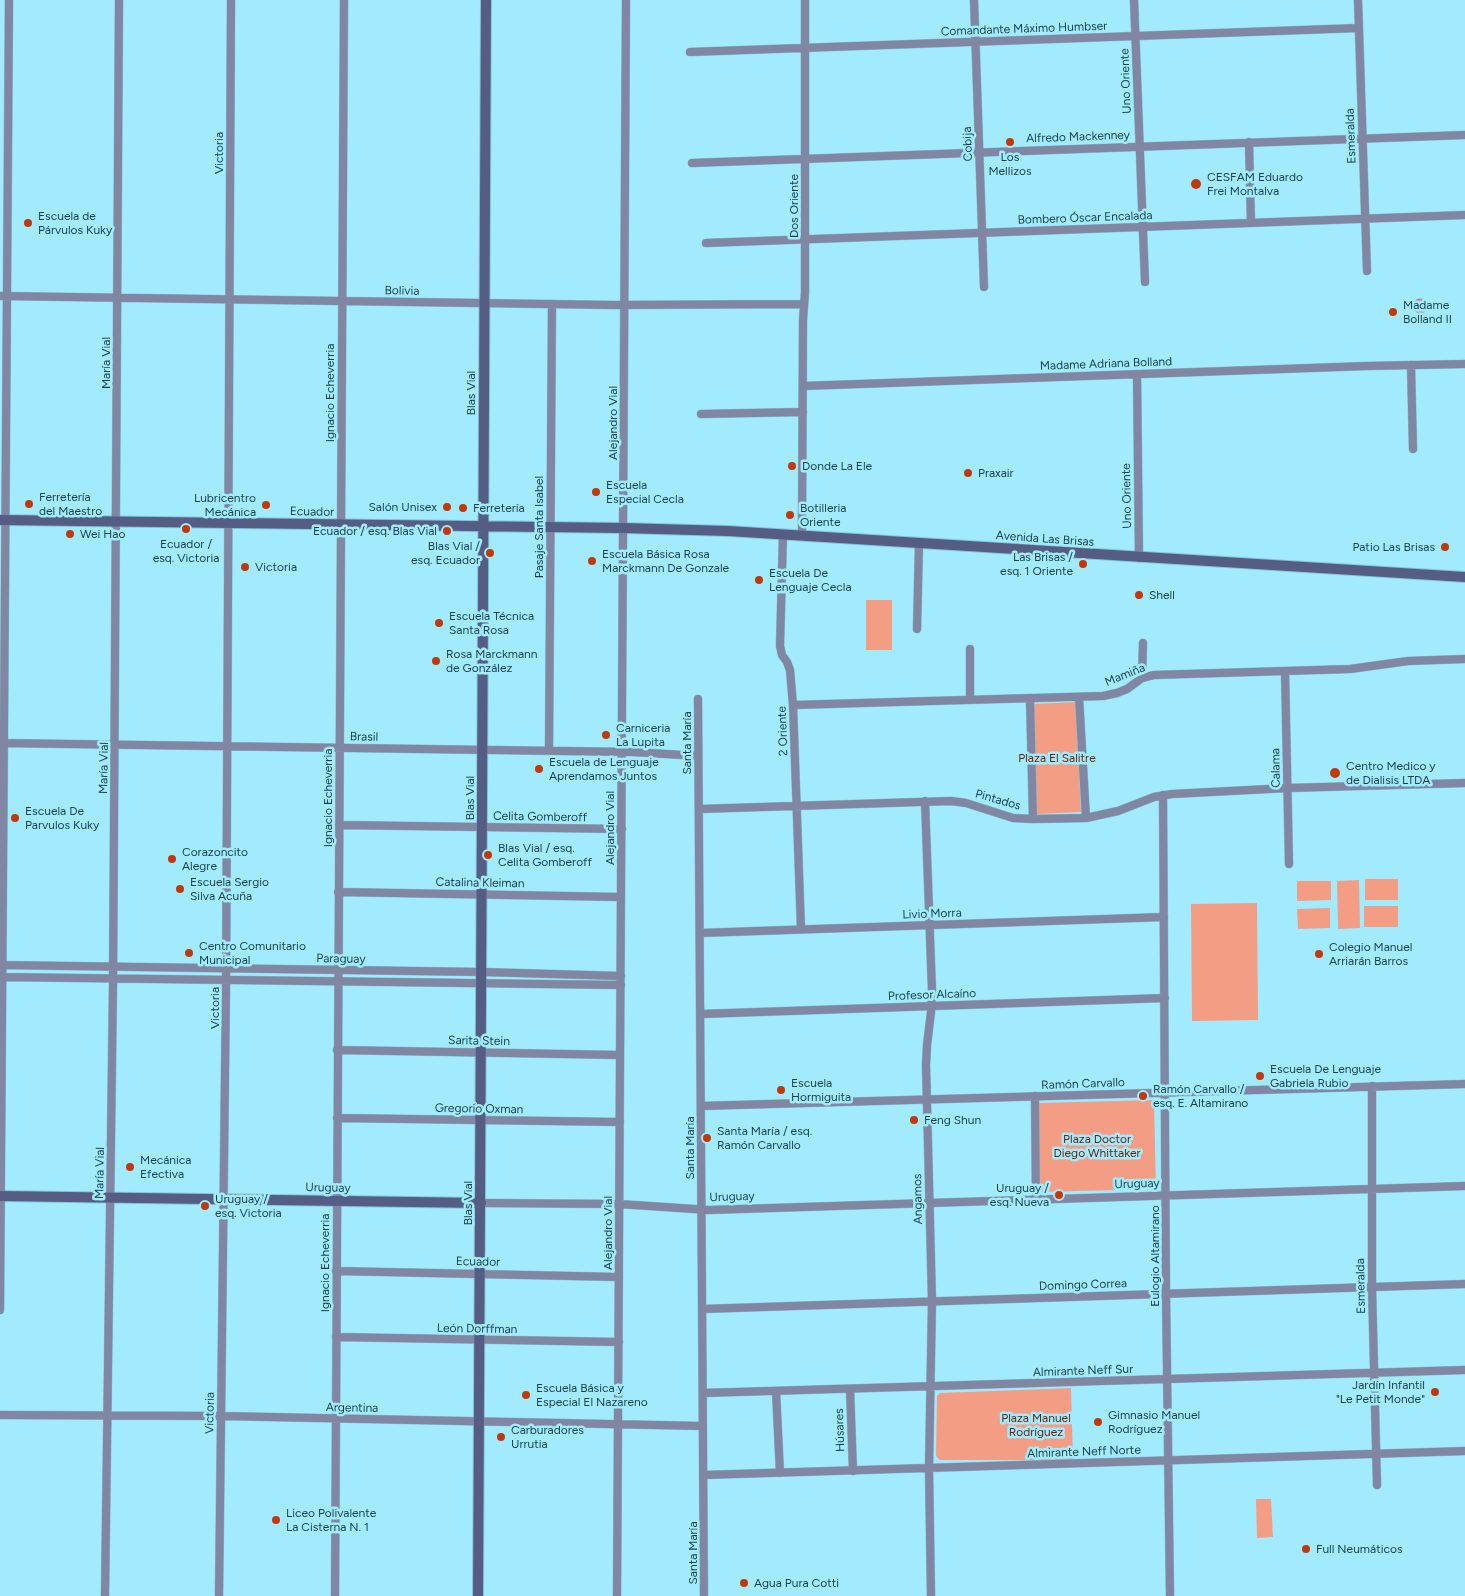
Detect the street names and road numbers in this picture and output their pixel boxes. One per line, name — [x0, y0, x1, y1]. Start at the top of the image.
street label: Comandante Máximo Humbser — [941, 19, 1107, 39]
street label: Uno Oriente — [1118, 48, 1134, 114]
street label: Esmeralda — [1343, 108, 1359, 164]
street label: Cobija — [960, 126, 976, 162]
street label: Alfredo Mackenney — [1026, 128, 1130, 146]
street label: Victoria — [212, 132, 226, 174]
street label: Dos Oriente — [787, 174, 801, 238]
street label: Bombero Óscar Encalada — [1017, 208, 1153, 228]
street label: Bolivia — [384, 283, 420, 299]
street label: María Vial — [99, 337, 113, 389]
street label: Ignacio Echeverria — [323, 344, 337, 442]
street label: Madame Adriana Bolland — [1040, 354, 1172, 374]
street label: Blas Vial — [464, 371, 478, 415]
street label: Alejandro Vial — [606, 386, 620, 460]
street label: Uno Oriente — [1119, 463, 1135, 529]
street label: Pasaje Santa Isabel — [532, 476, 546, 578]
street label: Ecuador — [290, 504, 334, 520]
street label: Avenida Las Brisas — [995, 528, 1095, 550]
street label: Mamiña — [1103, 660, 1147, 690]
street label: 2 Oriente — [775, 706, 791, 756]
street label: Santa María — [680, 711, 694, 775]
street label: Brasil — [350, 730, 378, 744]
street label: María Vial — [96, 742, 112, 794]
street label: Calama — [1268, 748, 1284, 788]
street label: Ignacio Echeverria — [321, 749, 335, 847]
street label: Blas Vial — [463, 776, 477, 820]
street label: Pintados — [974, 787, 1022, 813]
street label: Alejandro Vial — [603, 791, 617, 865]
street label: Celita Gomberoff — [493, 809, 587, 825]
street label: Catalina Kleiman — [435, 875, 525, 891]
street label: Livio Morra — [902, 906, 962, 922]
street label: Paraguay — [316, 951, 366, 967]
street label: Profesor Alcaíno — [888, 986, 976, 1004]
street label: Victoria — [208, 987, 222, 1029]
street label: Sarita Stein — [448, 1033, 510, 1049]
street label: Ramón Carvallo — [1041, 1075, 1125, 1093]
street label: Gregorio Oxman — [435, 1101, 523, 1117]
street label: Santa María — [683, 1116, 697, 1180]
street label: María Vial — [92, 1147, 108, 1199]
street label: Angamos — [910, 1174, 926, 1224]
street label: Uruguay — [1114, 1176, 1160, 1192]
street label: Uruguay — [305, 1180, 351, 1196]
street label: Blas Vial — [461, 1181, 475, 1225]
street label: Uruguay — [709, 1189, 755, 1205]
street label: Alejandro Vial — [601, 1196, 615, 1270]
street label: Eulogio Altamirano — [1148, 1205, 1162, 1307]
street label: Ignacio Echeverria — [318, 1214, 332, 1312]
street label: Ecuador — [456, 1254, 500, 1270]
street label: Esmeralda — [1353, 1258, 1369, 1314]
street label: Domingo Correa — [1039, 1276, 1127, 1294]
street label: León Dorffman — [437, 1321, 517, 1337]
street label: Almirante Neff Sur — [1033, 1362, 1133, 1380]
street label: Victoria — [202, 1392, 218, 1434]
street label: Argentina — [326, 1400, 378, 1416]
street label: Húsares — [832, 1408, 848, 1452]
street label: Almirante Neff Norte — [1027, 1443, 1141, 1461]
street label: Santa María — [686, 1521, 700, 1585]

